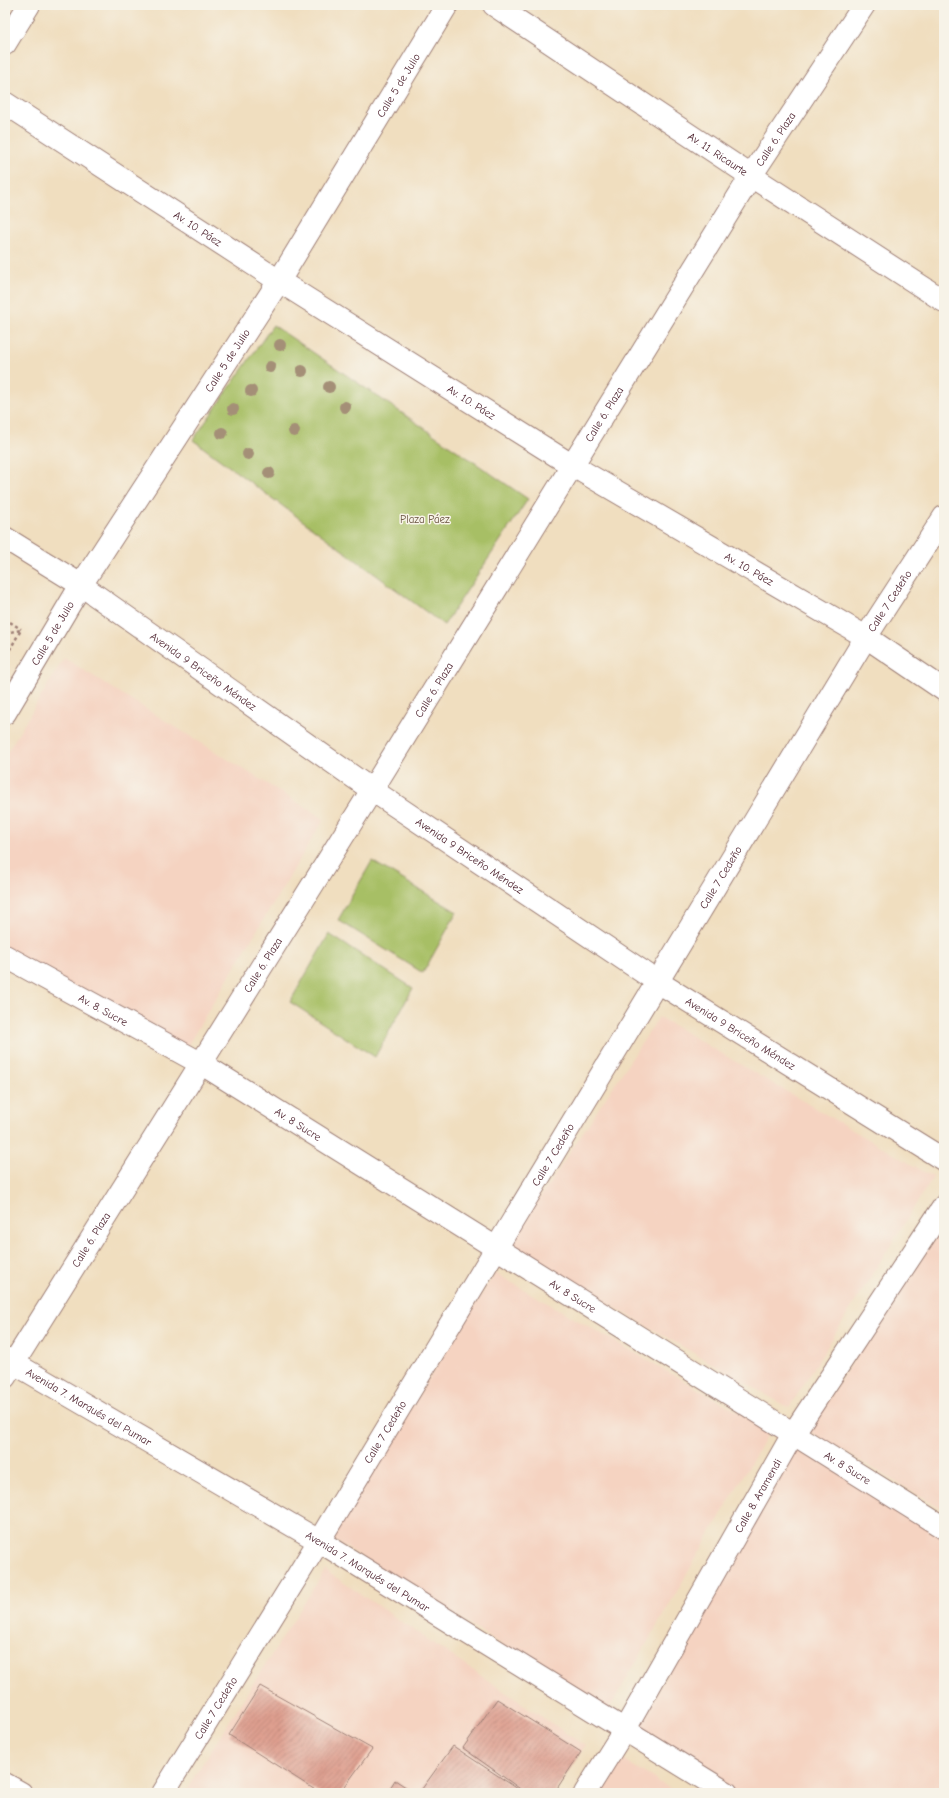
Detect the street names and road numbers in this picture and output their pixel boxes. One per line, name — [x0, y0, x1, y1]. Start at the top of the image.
street label: Calle 5 de Julio — [374, 51, 423, 119]
street label: Calle 6. Plaza — [753, 110, 798, 169]
street label: Av. 11. Ricaurte — [686, 130, 751, 179]
street label: Av. 10. Páez — [171, 208, 224, 249]
street label: Calle 5 de Julio — [202, 326, 253, 394]
street label: Av. 10. Páez — [445, 382, 498, 422]
street label: Calle 6. Plaza — [582, 384, 626, 444]
street label: Av. 10. Páez — [722, 549, 776, 588]
street label: Calle 7 Cedeño — [865, 568, 914, 634]
street label: Calle 5 de Julio — [28, 598, 77, 668]
street label: Avenida 9 Briceño Méndez — [148, 629, 259, 713]
street label: Calle 6. Plaza — [412, 660, 456, 720]
street label: Avenida 9 Briceño Méndez — [413, 815, 526, 896]
street label: Calle 7 Cedeño — [697, 844, 745, 911]
street label: Calle 6. Plaza — [241, 935, 285, 995]
street label: Av. 8. Sucre — [76, 991, 130, 1029]
street label: Avenida 9 Briceño Méndez — [683, 994, 798, 1072]
street label: Av. 8 Sucre — [272, 1105, 324, 1144]
street label: Calle 7 Cedeño — [529, 1121, 577, 1188]
street label: Calle 6. Plaza — [69, 1210, 113, 1270]
street label: Av. 8 Sucre — [547, 1276, 599, 1316]
street label: Avenida 7. Marqués del Pumar — [24, 1365, 155, 1449]
street label: Calle 7 Cedeño — [361, 1398, 409, 1466]
street label: Av. 8 Sucre — [822, 1448, 874, 1487]
street label: Calle 8. Aramendi — [732, 1456, 784, 1535]
street label: Avenida 7. Marqués del Pumar — [304, 1528, 433, 1615]
street label: Calle 7 Cedeño — [191, 1674, 240, 1742]

